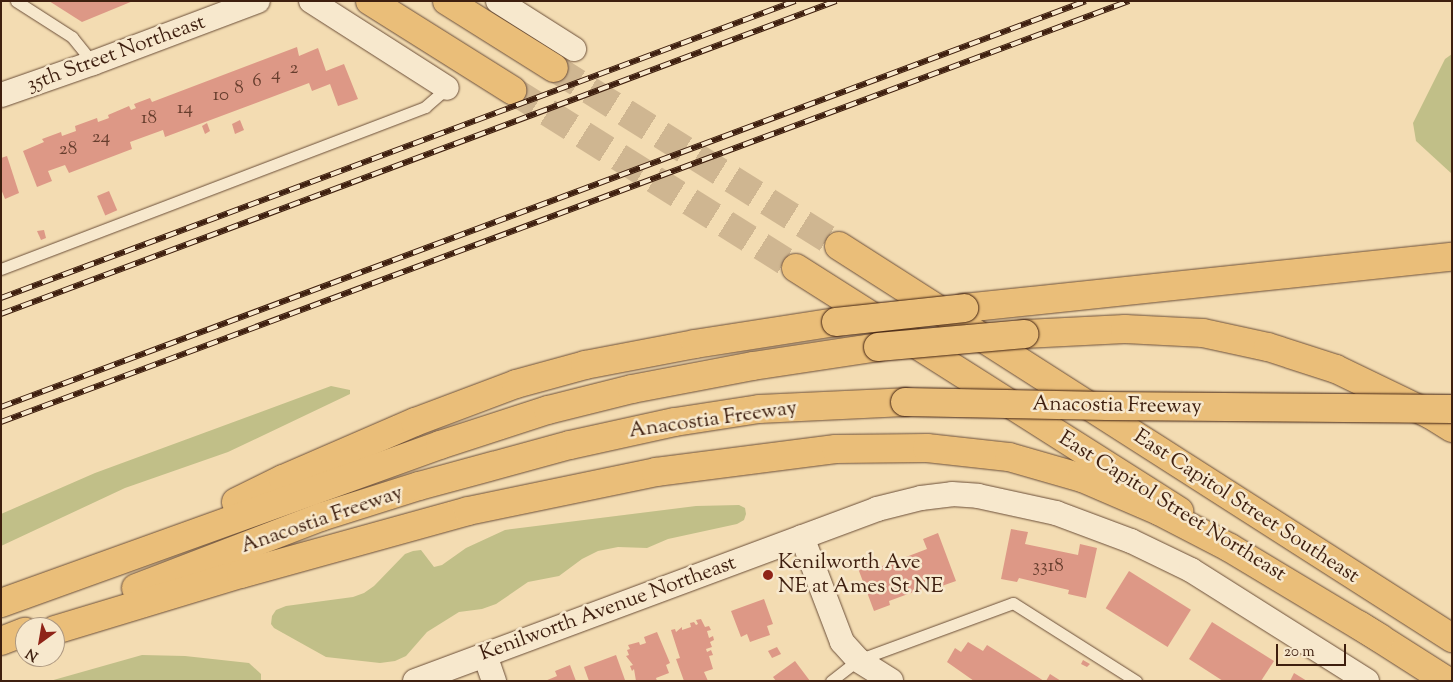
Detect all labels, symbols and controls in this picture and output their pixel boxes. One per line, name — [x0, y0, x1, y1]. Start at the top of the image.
street label: 35th Street Northeast — [23, 10, 209, 98]
house number: 2 — [290, 58, 298, 80]
house number: 4 — [271, 64, 281, 86]
house number: 6 — [252, 71, 262, 93]
house number: 8 — [234, 78, 244, 100]
house number: 10 — [213, 85, 229, 107]
house number: 14 — [177, 98, 193, 120]
house number: 18 — [141, 108, 157, 130]
house number: 24 — [92, 127, 110, 149]
house number: 28 — [59, 139, 77, 161]
street label: Anacostia Freeway — [1032, 392, 1202, 420]
street label: Anacostia Freeway — [627, 396, 799, 444]
street label: East Capitol Street Southeast — [1129, 425, 1363, 589]
street label: East Capitol Street Northeast — [1054, 426, 1290, 588]
street label: Anacostia Freeway — [238, 481, 406, 559]
place label: Kenilworth Ave NE at Ames St NE — [778, 550, 943, 600]
street label: Kenilworth Avenue Northeast — [476, 551, 740, 667]
house number: 3318 — [1032, 556, 1064, 578]
marker: Kenilworth Ave NE at Ames St NE — [762, 569, 774, 581]
north arrow — [15, 617, 65, 667]
scale bar — [1278, 634, 1348, 666]
text: N — [23, 642, 43, 665]
text: 20 m — [1284, 642, 1315, 663]

